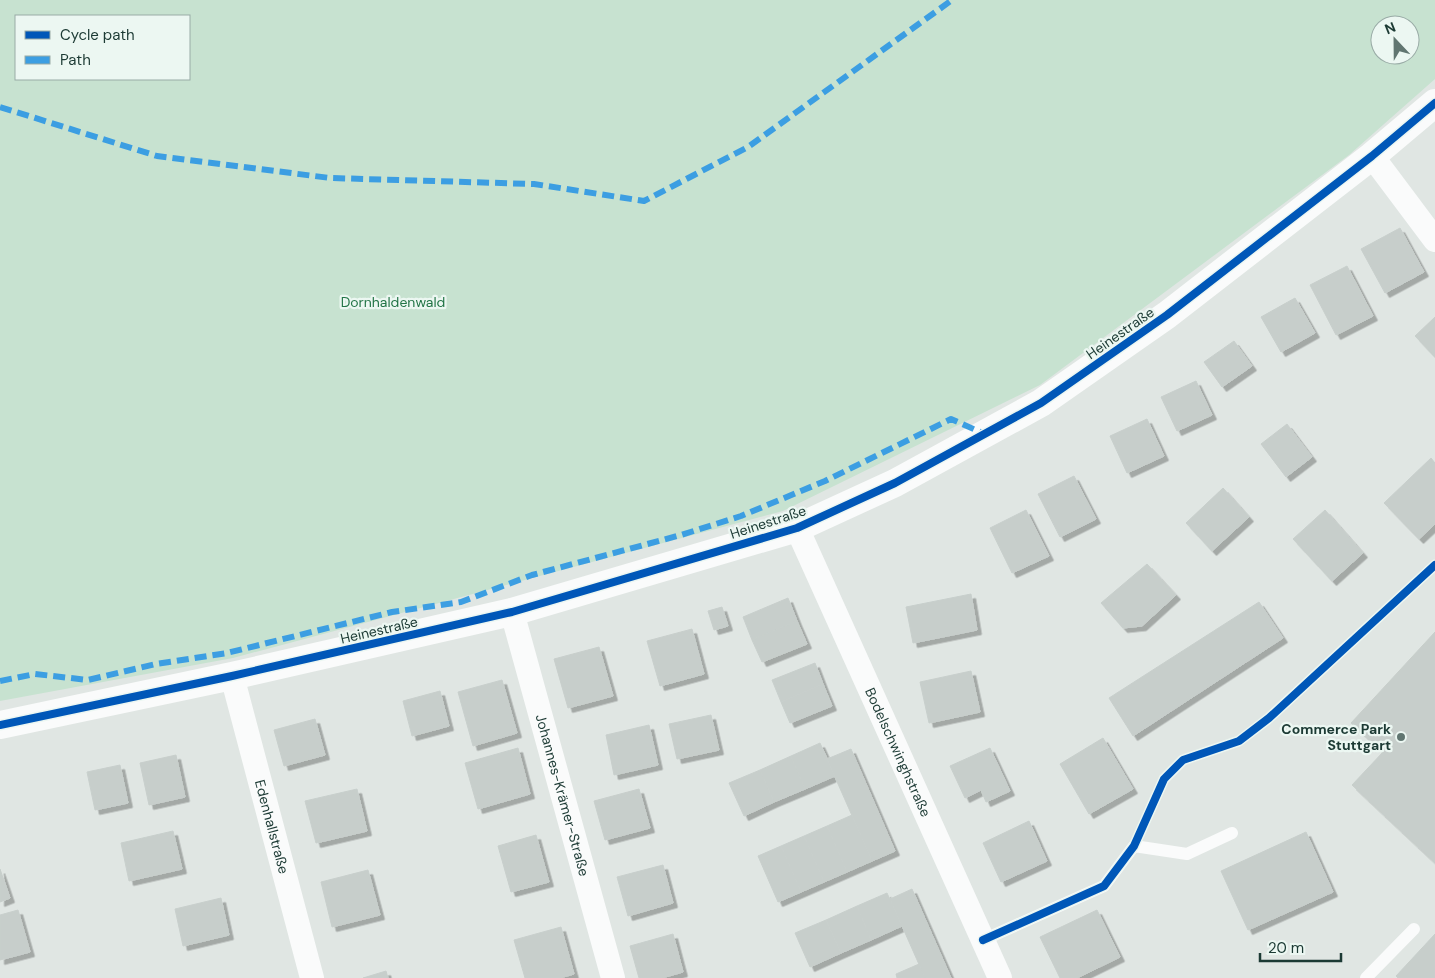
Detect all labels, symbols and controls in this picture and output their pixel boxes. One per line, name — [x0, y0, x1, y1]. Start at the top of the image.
legend — [15, 15, 190, 80]
north arrow — [1370, 15, 1420, 65]
text: N — [1382, 18, 1398, 38]
text: Cycle path — [60, 25, 135, 45]
text: Path — [60, 50, 91, 70]
park label: Dornhaldenwald — [341, 293, 445, 311]
street label: Heinestraße — [1083, 303, 1157, 363]
street label: Heinestraße — [728, 501, 808, 543]
street label: Heinestraße — [339, 612, 419, 648]
street label: Bodelschwinghstraße — [861, 685, 935, 820]
street label: Johannes-Krämer-Straße — [532, 712, 593, 878]
place label: Commerce Park Stuttgart — [1281, 720, 1391, 754]
marker: Commerce Park Stuttgart — [1395, 731, 1407, 743]
street label: Edenhallstraße — [251, 778, 293, 876]
scale bar — [1260, 930, 1341, 962]
text: 20 m — [1268, 938, 1304, 958]

